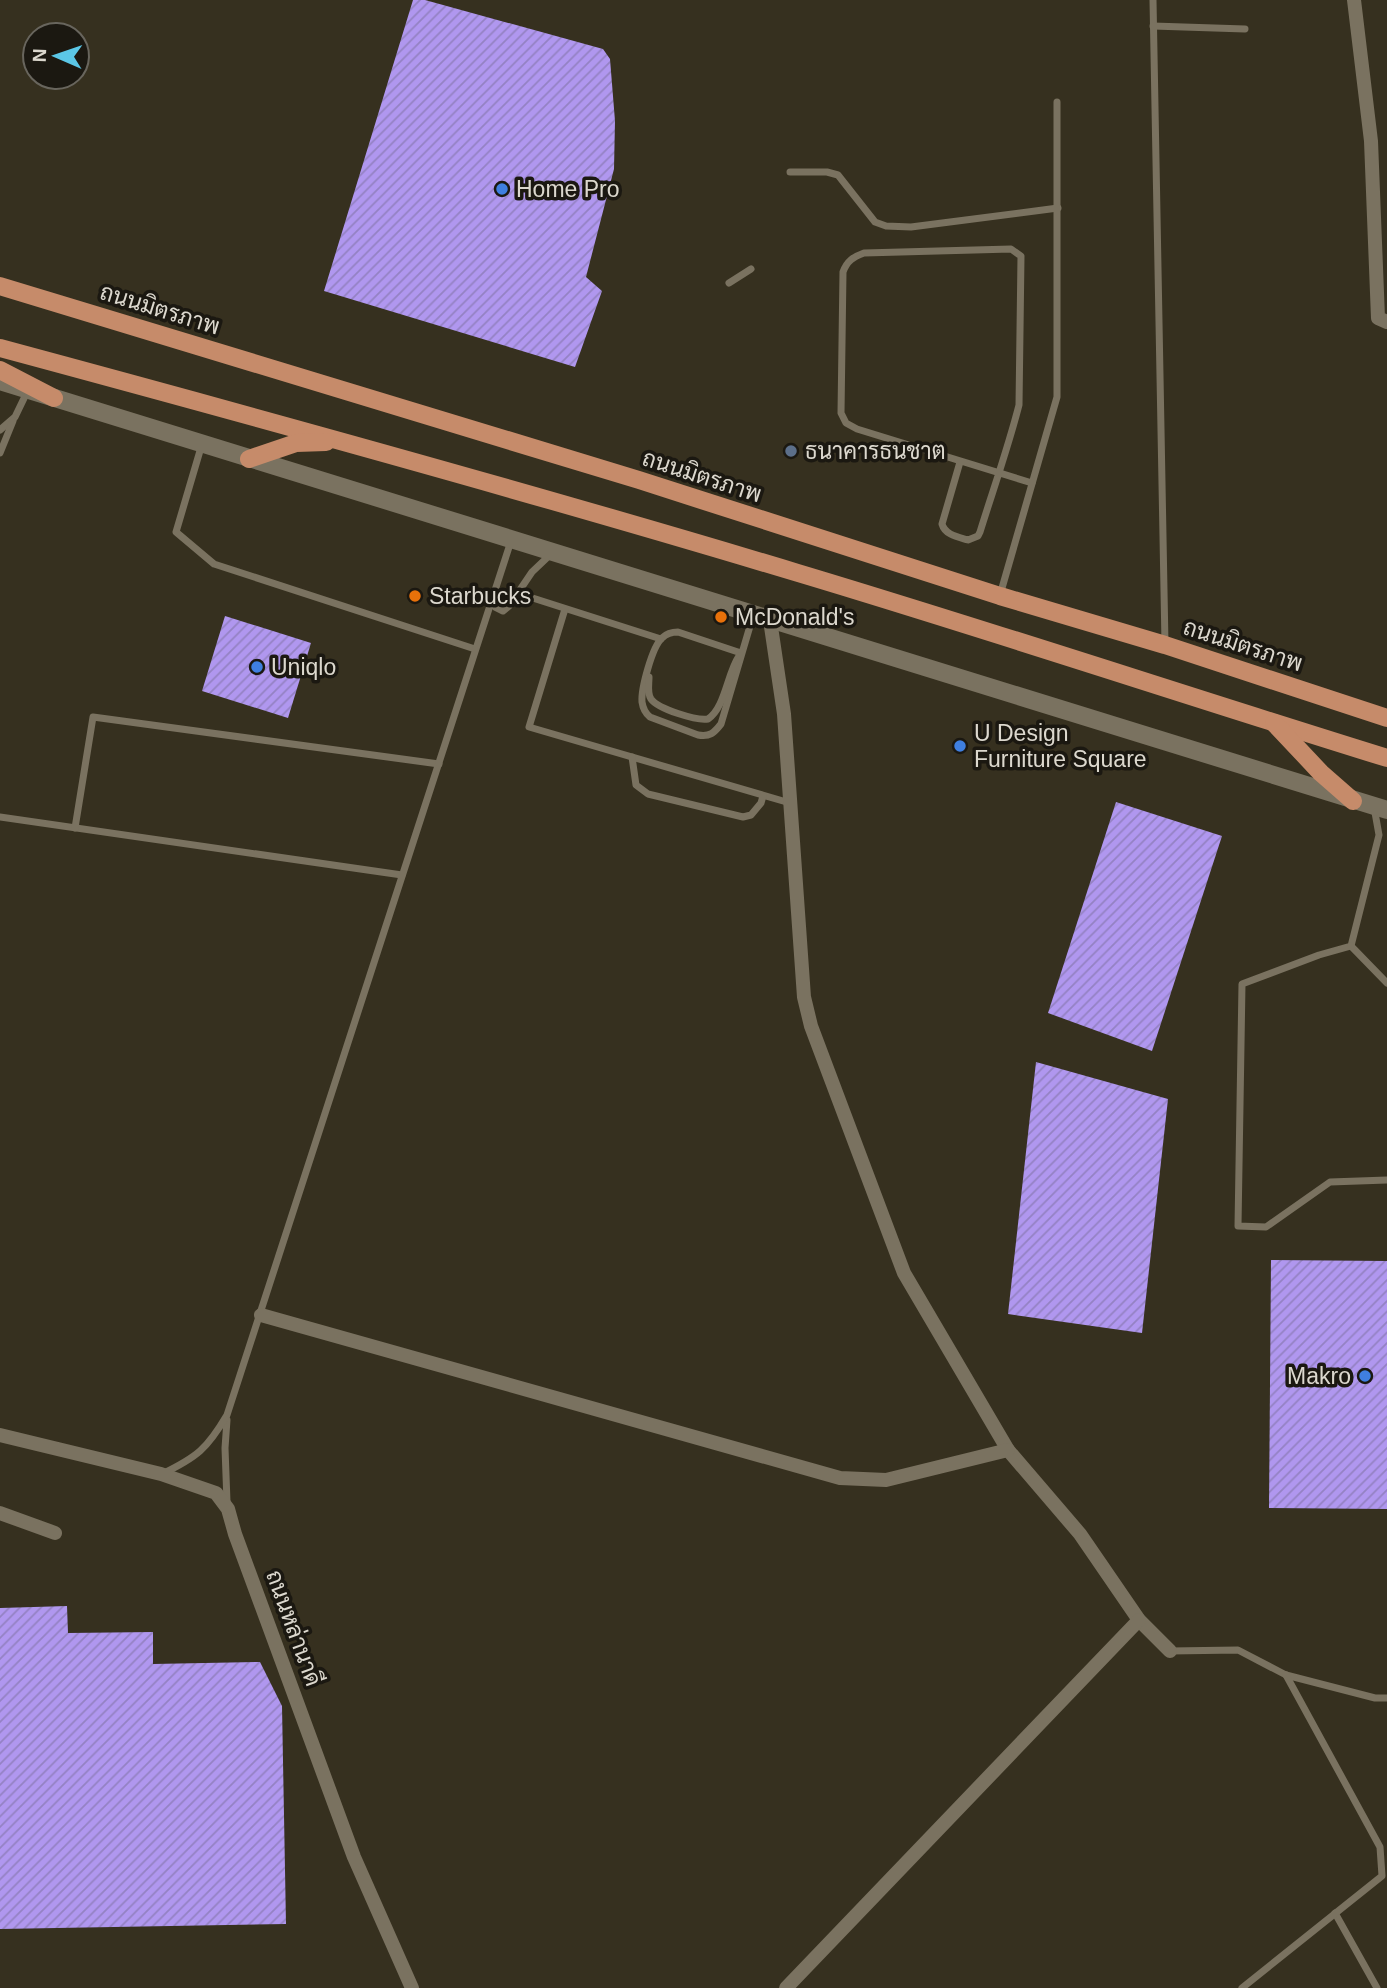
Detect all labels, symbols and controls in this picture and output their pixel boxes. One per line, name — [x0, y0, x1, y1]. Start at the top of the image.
north arrow — [21, 21, 91, 91]
text: N — [29, 48, 50, 63]
place label: Home Pro — [516, 176, 620, 202]
marker: Home Pro — [494, 181, 510, 197]
street label: ถนนมิตรภาพ — [97, 278, 223, 340]
place label: ธนาคารธนชาต — [805, 438, 946, 464]
marker: ธนาคารธนชาต — [783, 443, 799, 459]
street label: ถนนมิตรภาพ — [639, 444, 765, 507]
place label: Starbucks — [429, 583, 531, 609]
marker: Starbucks — [407, 588, 423, 604]
place label: McDonald's — [735, 604, 854, 630]
marker: McDonald's — [713, 609, 729, 625]
street label: ถนนมิตรภาพ — [1180, 613, 1306, 676]
place label: Uniqlo — [271, 654, 336, 680]
marker: Uniqlo — [249, 659, 265, 675]
place label: U Design Furniture Square — [974, 720, 1147, 772]
marker: U Design Furniture Square — [952, 738, 968, 754]
place label: Makro — [1287, 1363, 1351, 1389]
marker: Makro — [1357, 1368, 1373, 1384]
street label: ถนนหล่านาดี — [261, 1566, 329, 1689]

